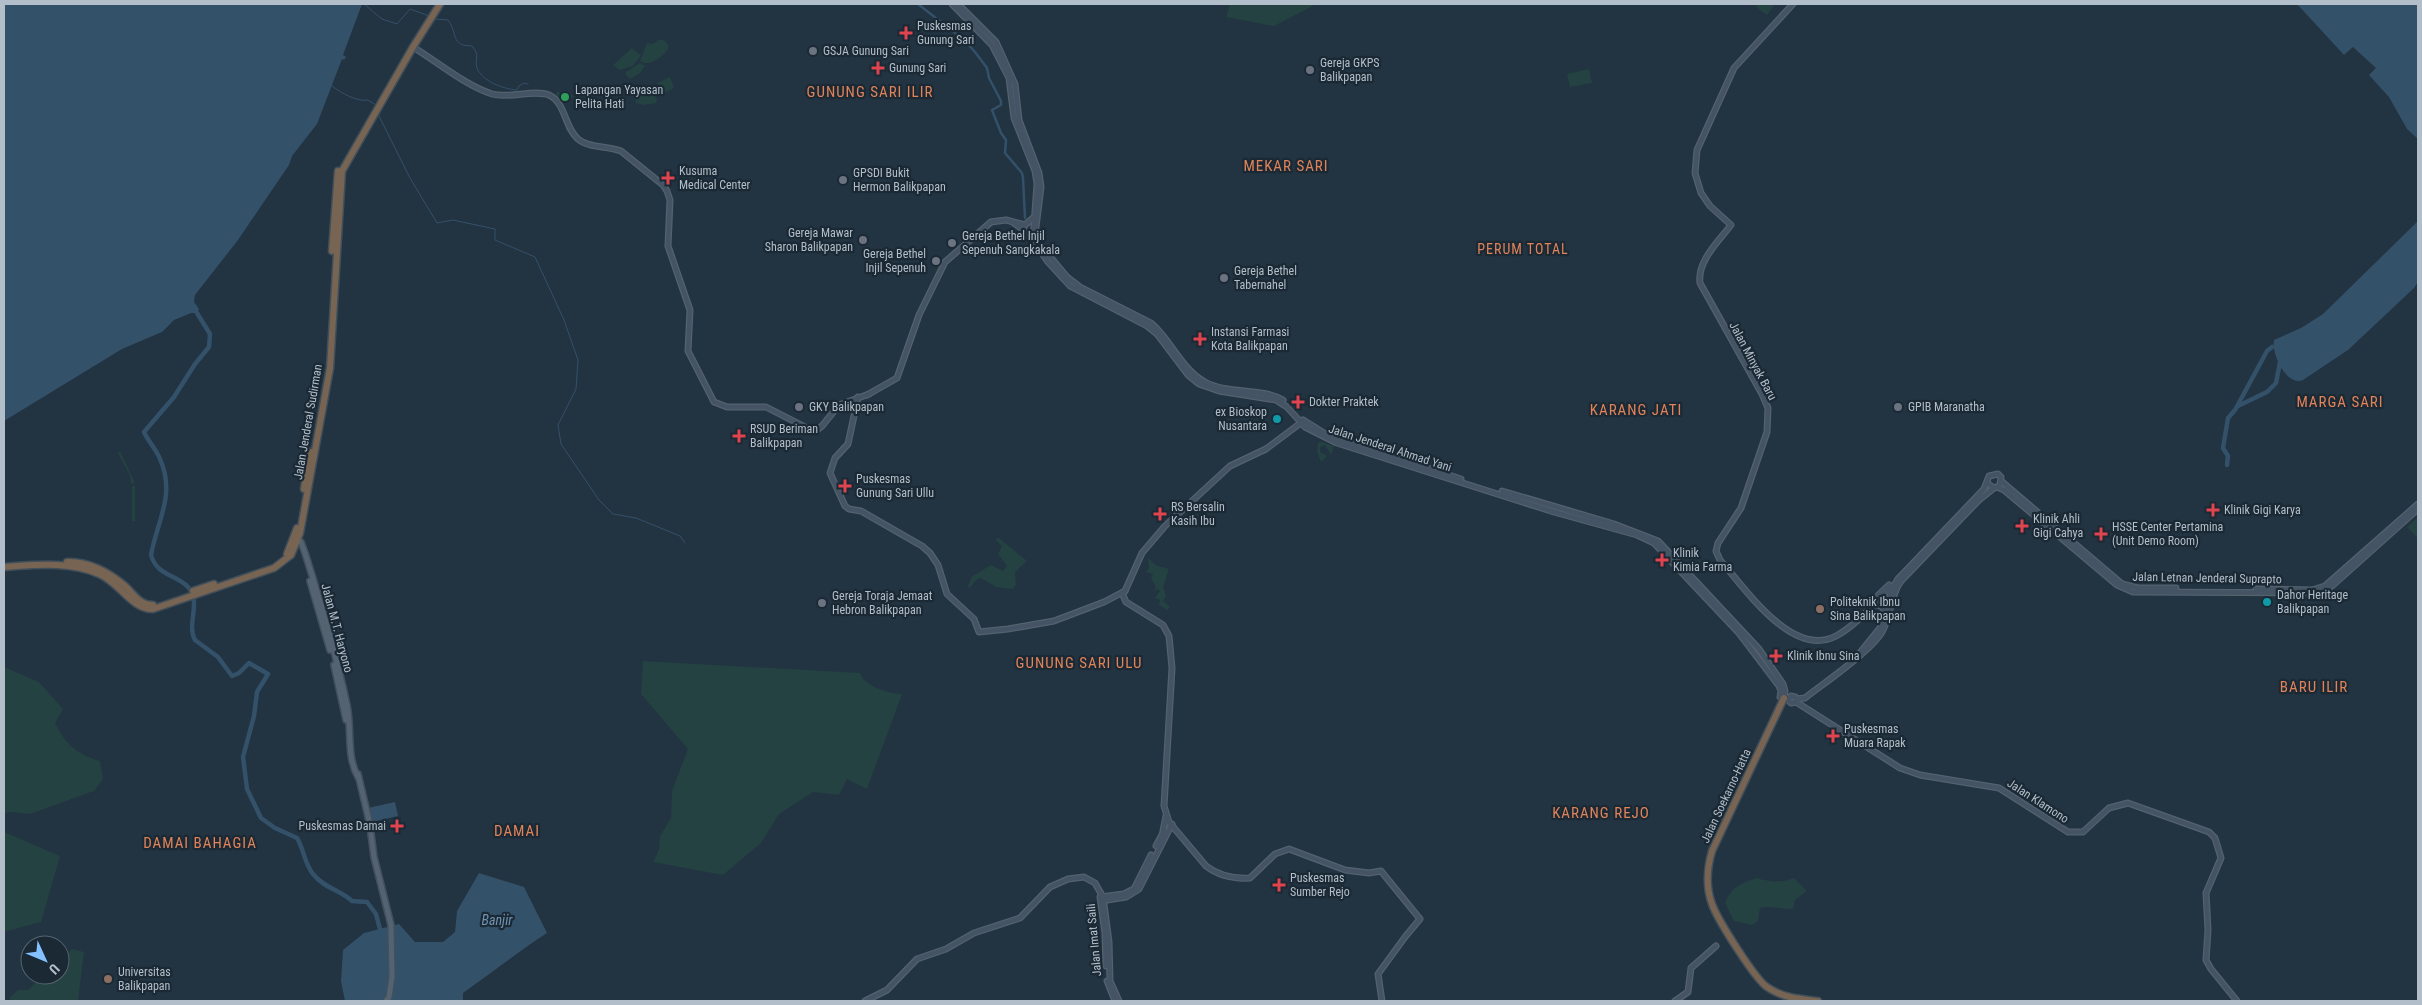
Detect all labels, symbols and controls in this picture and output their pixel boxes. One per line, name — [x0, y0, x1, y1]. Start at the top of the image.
place label: Puskesmas Gunung Sari — [917, 19, 974, 47]
marker: Puskesmas Gunung Sari — [899, 26, 913, 40]
place label: GSJA Gunung Sari — [823, 44, 909, 58]
marker: GSJA Gunung Sari — [807, 45, 819, 57]
place label: Gereja GKPS Balikpapan — [1320, 56, 1380, 84]
marker: Gunung Sari — [871, 61, 885, 75]
place label: Gunung Sari — [889, 61, 946, 75]
marker: Gereja GKPS Balikpapan — [1304, 64, 1316, 76]
place label: Lapangan Yayasan Pelita Hati — [575, 83, 664, 111]
district label: GUNUNG SARI ILIR — [807, 83, 933, 101]
marker: Lapangan Yayasan Pelita Hati — [559, 91, 571, 103]
district label: MEKAR SARI — [1243, 157, 1329, 175]
place label: Kusuma Medical Center — [679, 164, 751, 192]
place label: GPSDI Bukit Hermon Balikpapan — [853, 166, 946, 194]
marker: Kusuma Medical Center — [661, 171, 675, 185]
marker: GPSDI Bukit Hermon Balikpapan — [837, 174, 849, 186]
place label: Gereja Mawar Sharon Balikpapan — [765, 226, 853, 254]
place label: Gereja Bethel Injil Sepenuh Sangkakala — [962, 229, 1060, 257]
marker: Gereja Mawar Sharon Balikpapan — [857, 234, 869, 246]
marker: Gereja Bethel Injil Sepenuh Sangkakala — [946, 237, 958, 249]
district label: PERUM TOTAL — [1477, 241, 1569, 257]
place label: Gereja Bethel Injil Sepenuh — [863, 247, 926, 275]
marker: Gereja Bethel Injil Sepenuh — [930, 255, 942, 267]
place label: Gereja Bethel Tabernahel — [1234, 264, 1297, 292]
marker: Gereja Bethel Tabernahel — [1218, 272, 1230, 284]
street label: Jalan Minyak Baru — [1726, 319, 1780, 403]
place label: Instansi Farmasi Kota Balikpapan — [1211, 325, 1289, 353]
marker: Instansi Farmasi Kota Balikpapan — [1193, 332, 1207, 346]
street label: Jalan Jenderal Sudirman — [291, 363, 325, 481]
district label: MARGA SARI — [2296, 393, 2384, 411]
marker: Dokter Praktek — [1291, 395, 1305, 409]
place label: Dokter Praktek — [1309, 395, 1379, 409]
place label: GKY Balikpapan — [809, 400, 884, 414]
place label: GPIB Maranatha — [1908, 400, 1985, 414]
marker: GKY Balikpapan — [793, 401, 805, 413]
district label: KARANG JATI — [1590, 401, 1682, 419]
marker: GPIB Maranatha — [1892, 401, 1904, 413]
place label: ex Bioskop Nusantara — [1215, 405, 1267, 433]
marker: ex Bioskop Nusantara — [1271, 413, 1283, 425]
street label: Jalan Jenderal Ahmad Yani — [1327, 421, 1453, 475]
place label: RSUD Beriman Balikpapan — [750, 422, 818, 450]
marker: RSUD Beriman Balikpapan — [732, 429, 746, 443]
place label: Puskesmas Gunung Sari Ullu — [856, 472, 934, 500]
marker: Puskesmas Gunung Sari Ullu — [838, 479, 852, 493]
place label: RS Bersalin Kasih Ibu — [1171, 500, 1225, 528]
marker: Klinik Gigi Karya — [2206, 503, 2220, 517]
place label: Klinik Gigi Karya — [2224, 503, 2301, 517]
marker: RS Bersalin Kasih Ibu — [1153, 507, 1167, 521]
place label: Klinik Ahli Gigi Cahya — [2033, 512, 2084, 540]
marker: Klinik Ahli Gigi Cahya — [2015, 519, 2029, 533]
place label: HSSE Center Pertamina (Unit Demo Room) — [2112, 520, 2223, 548]
marker: HSSE Center Pertamina (Unit Demo Room) — [2094, 527, 2108, 541]
place label: Klinik Kimia Farma — [1673, 546, 1733, 574]
marker: Klinik Kimia Farma — [1655, 553, 1669, 567]
street label: Jalan Letnan Jenderal Suprapto — [2132, 570, 2282, 586]
street label: Jalan M.T. Haryono — [318, 582, 356, 674]
place label: Dahor Heritage Balikpapan — [2277, 588, 2349, 616]
place label: Gereja Toraja Jemaat Hebron Balikpapan — [832, 589, 933, 617]
place label: Politeknik Ibnu Sina Balikpapan — [1830, 595, 1906, 623]
marker: Dahor Heritage Balikpapan — [2261, 596, 2273, 608]
marker: Gereja Toraja Jemaat Hebron Balikpapan — [816, 597, 828, 609]
marker: Politeknik Ibnu Sina Balikpapan — [1814, 603, 1826, 615]
marker: Klinik Ibnu Sina — [1769, 649, 1783, 663]
place label: Klinik Ibnu Sina — [1787, 649, 1860, 663]
district label: GUNUNG SARI ULU — [1016, 654, 1142, 672]
district label: BARU ILIR — [2280, 678, 2348, 696]
place label: Puskesmas Muara Rapak — [1844, 722, 1906, 750]
marker: Puskesmas Muara Rapak — [1826, 729, 1840, 743]
street label: Jalan Soekarno-Hatta — [1698, 747, 1754, 845]
street label: Jalan Klamono — [2005, 776, 2071, 826]
district label: KARANG REJO — [1552, 804, 1650, 822]
place label: Puskesmas Damai — [299, 819, 386, 833]
marker: Puskesmas Damai — [390, 819, 404, 833]
district label: DAMAI — [494, 822, 540, 840]
district label: DAMAI BAHAGIA — [143, 834, 257, 852]
place label: Puskesmas Sumber Rejo — [1290, 871, 1350, 899]
marker: Puskesmas Sumber Rejo — [1272, 878, 1286, 892]
street label: Jalan Imat Saili — [1084, 903, 1104, 977]
water label: Banjir — [482, 912, 513, 928]
north arrow — [20, 935, 70, 985]
text: U — [46, 961, 63, 977]
place label: Universitas Balikpapan — [118, 965, 171, 993]
marker: Universitas Balikpapan — [102, 973, 114, 985]

